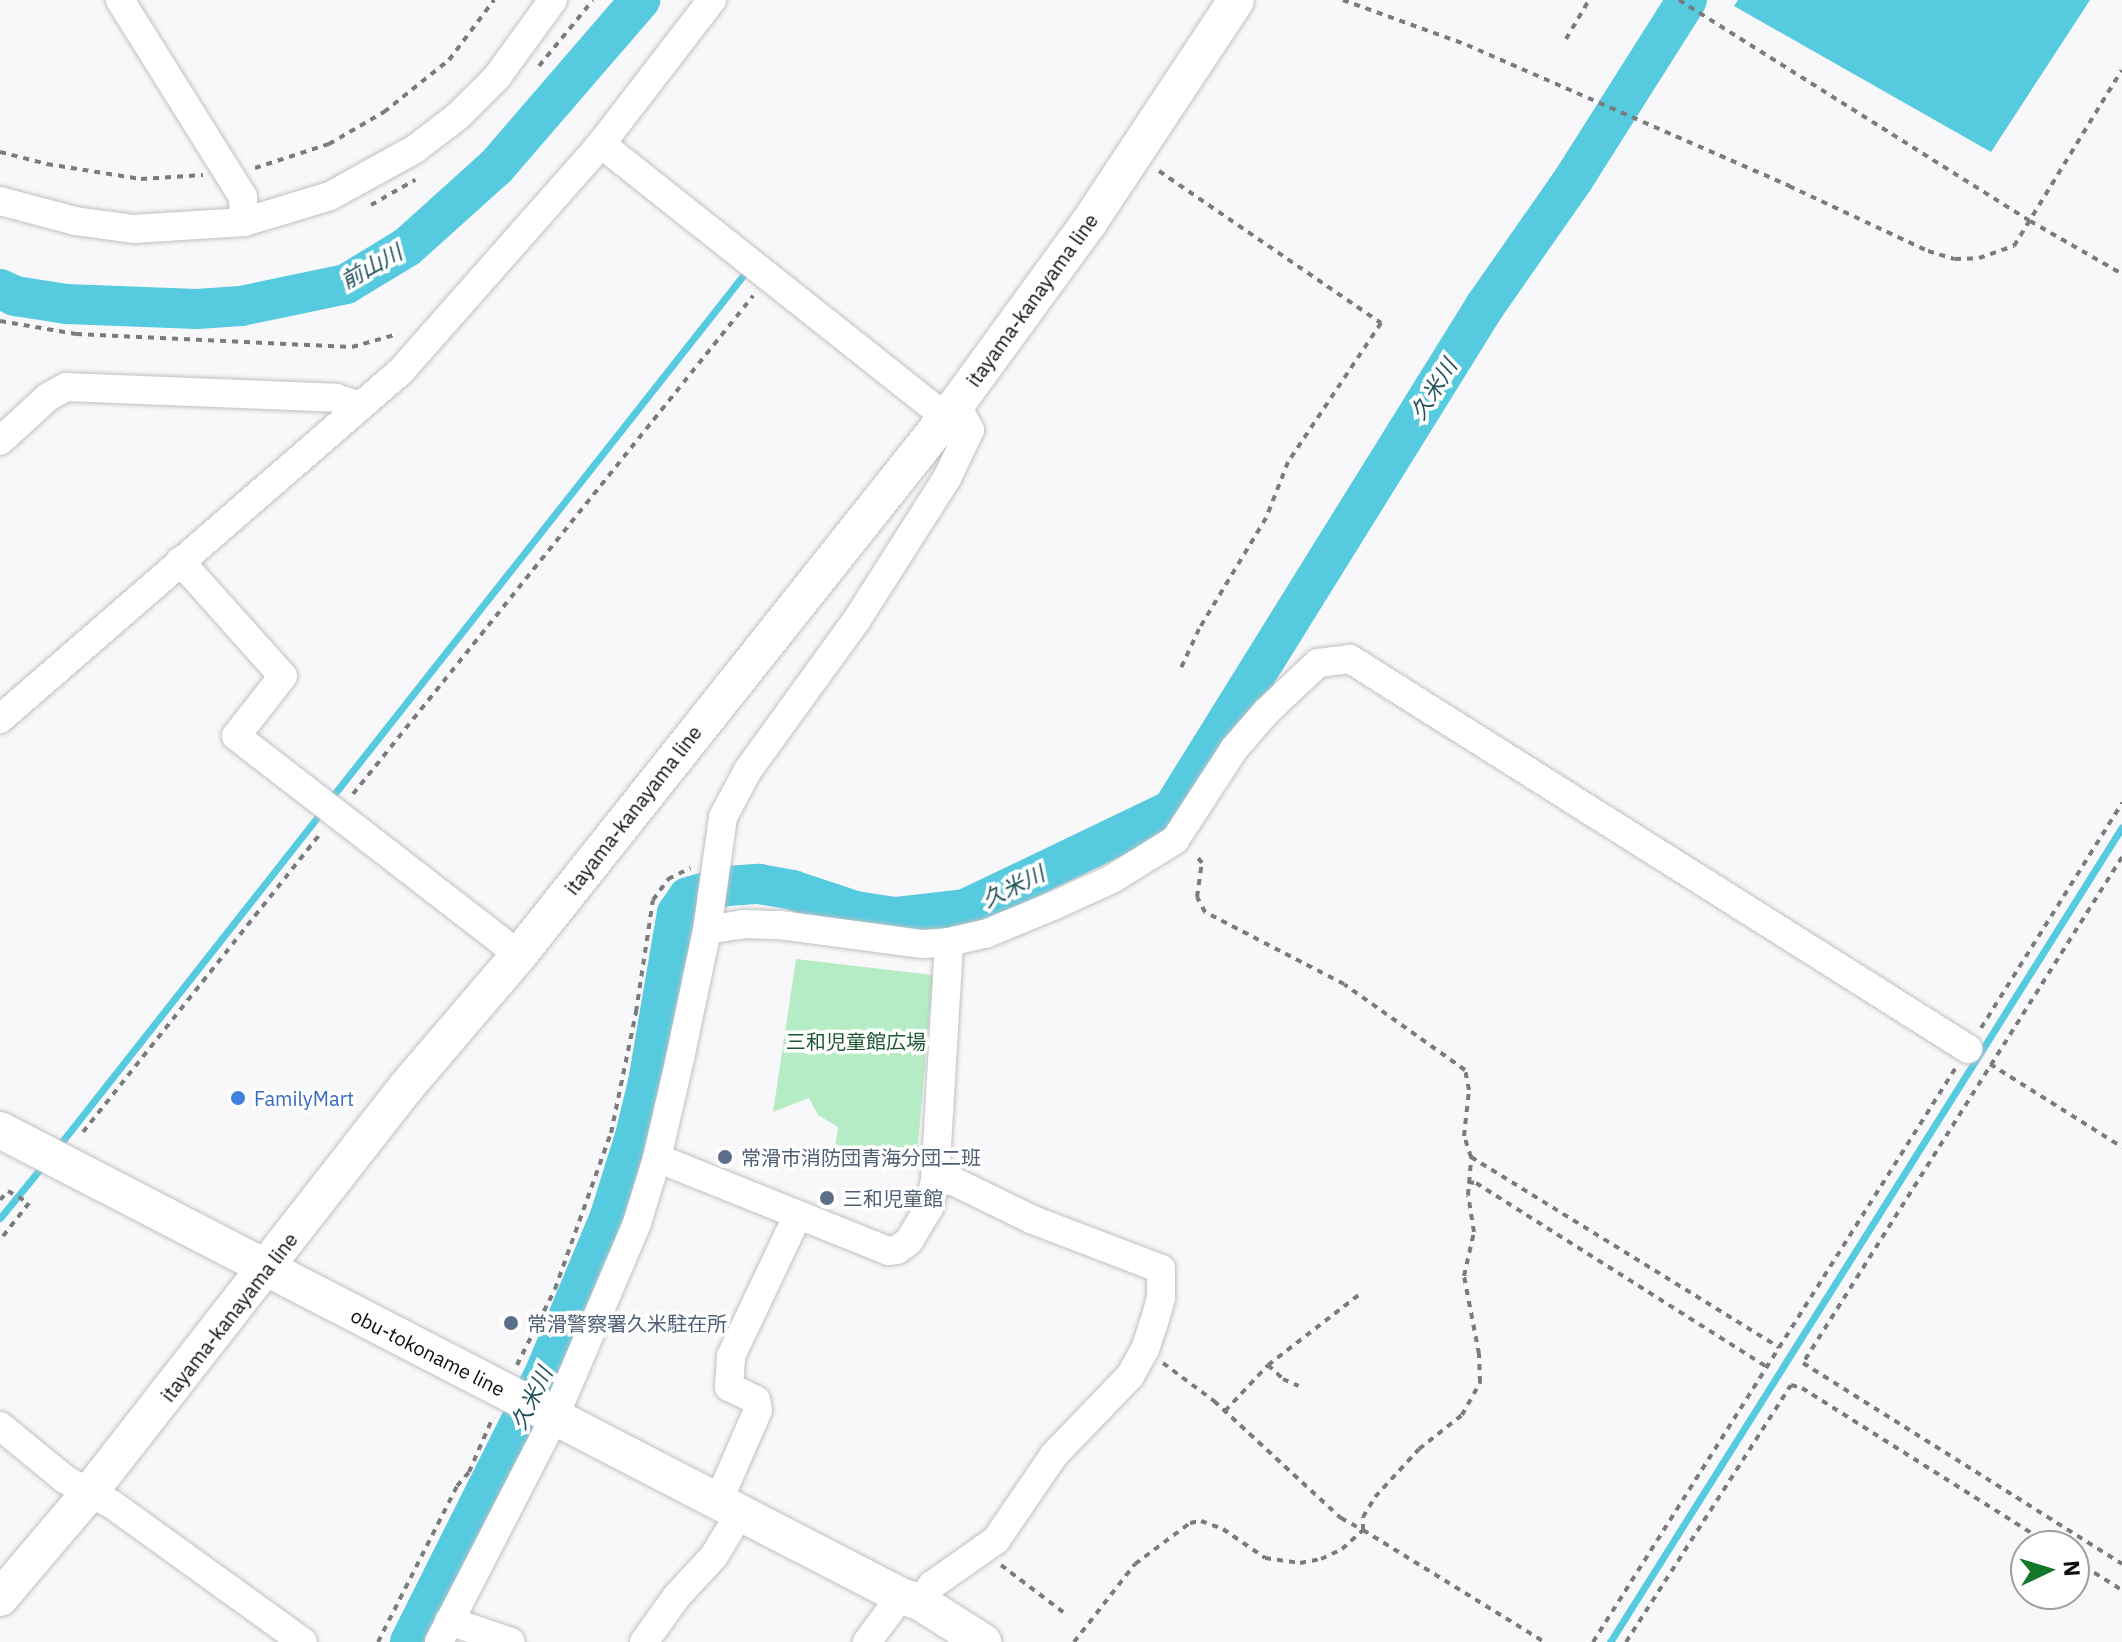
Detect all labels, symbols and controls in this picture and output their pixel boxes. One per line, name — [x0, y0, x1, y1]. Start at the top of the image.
street label: itayama-kanayama line — [961, 209, 1103, 391]
water label: 前山川 — [336, 238, 406, 294]
water label: 久米川 — [1404, 354, 1462, 424]
street label: itayama-kanayama line — [559, 721, 707, 899]
water label: 久米川 — [978, 860, 1048, 912]
park label: 三和児童館広場 — [786, 1029, 926, 1053]
place label: FamilyMart — [254, 1086, 354, 1110]
marker: FamilyMart — [229, 1089, 247, 1107]
place label: 常滑市消防団青海分団二班 — [741, 1145, 981, 1169]
marker: 常滑市消防団青海分団二班 — [716, 1148, 734, 1166]
place label: 三和児童館 — [843, 1186, 943, 1210]
marker: 三和児童館 — [818, 1189, 836, 1207]
street label: itayama-kanayama line — [155, 1228, 303, 1406]
street label: obu-tokoname line — [347, 1303, 509, 1401]
place label: 常滑警察署久米駐在所 — [527, 1311, 727, 1335]
marker: 常滑警察署久米駐在所 — [502, 1314, 520, 1332]
water label: 久米川 — [505, 1363, 557, 1433]
north arrow — [2010, 1530, 2090, 1610]
text: N — [2057, 1559, 2087, 1577]

